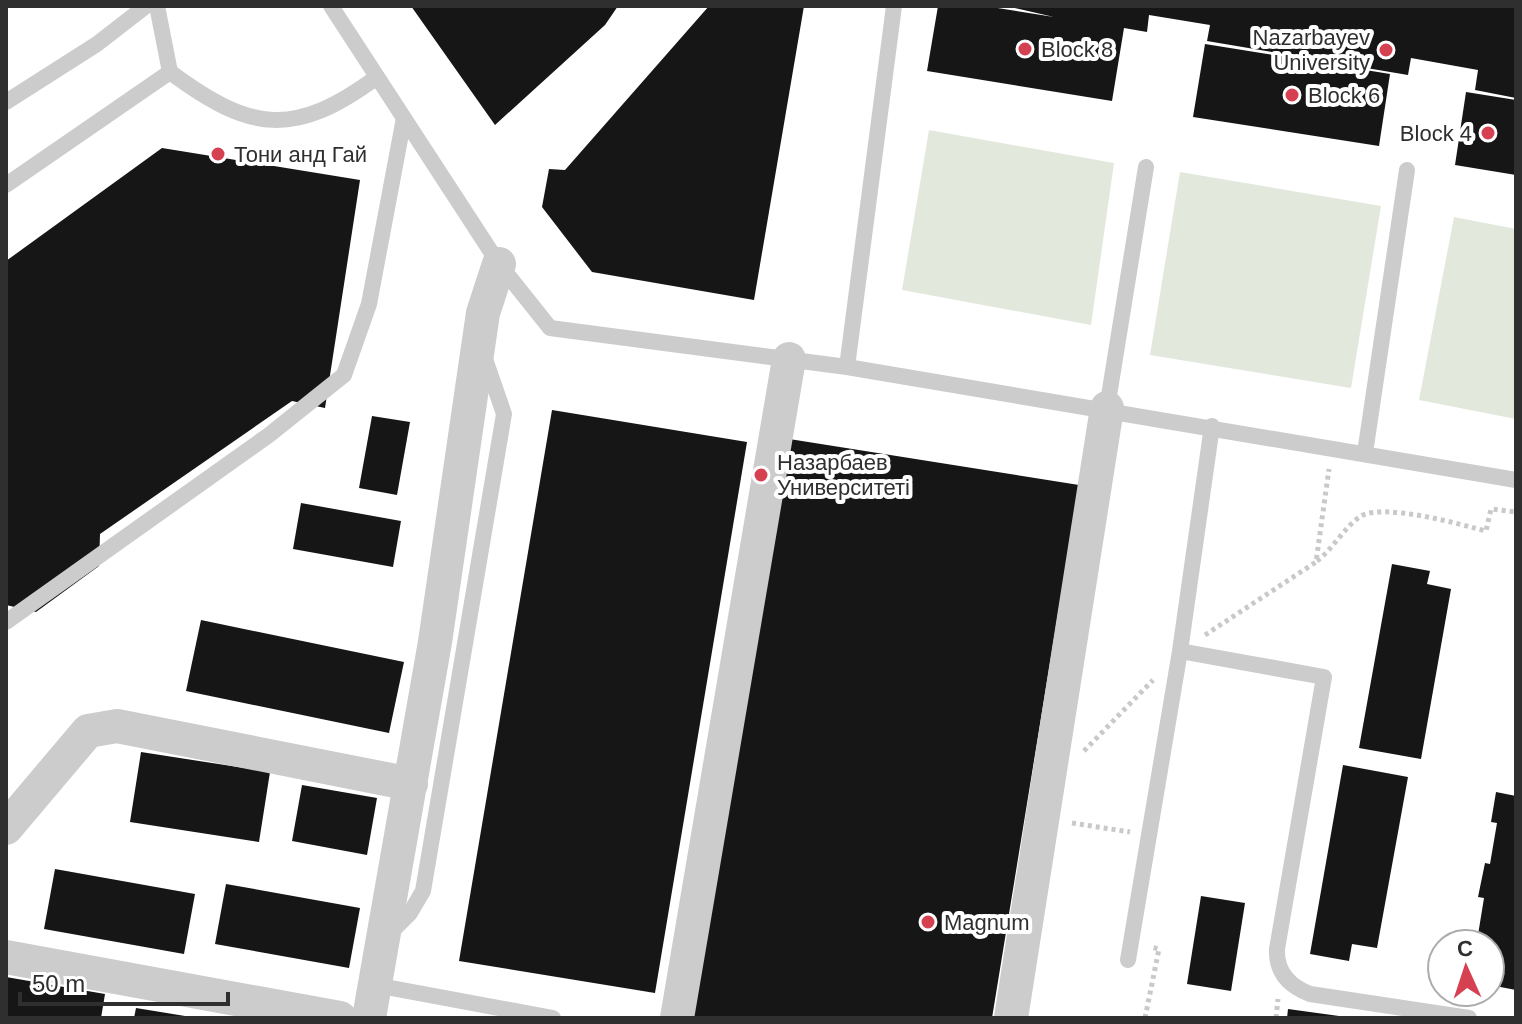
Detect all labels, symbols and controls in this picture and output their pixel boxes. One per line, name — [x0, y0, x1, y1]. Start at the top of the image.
place label: Nazarbayev University — [1253, 25, 1370, 75]
place label: Block 8 — [1041, 37, 1113, 62]
marker: Block 8 — [1016, 40, 1034, 58]
marker: Nazarbayev University — [1377, 41, 1395, 59]
place label: Block 6 — [1308, 83, 1380, 108]
marker: Block 6 — [1283, 86, 1301, 104]
place label: Block 4 — [1400, 121, 1472, 146]
marker: Block 4 — [1479, 124, 1497, 142]
place label: Тони анд Гай — [234, 142, 367, 167]
marker: Тони анд Гай — [209, 145, 227, 163]
place label: Назарбаев Университеті — [777, 450, 910, 500]
marker: Назарбаев Университеті — [752, 466, 770, 484]
place label: Magnum — [944, 910, 1030, 935]
marker: Magnum — [919, 913, 937, 931]
north arrow — [1426, 928, 1506, 1008]
text: С — [1456, 936, 1474, 961]
scale bar — [20, 956, 228, 1006]
text: 50 m — [32, 970, 85, 997]

